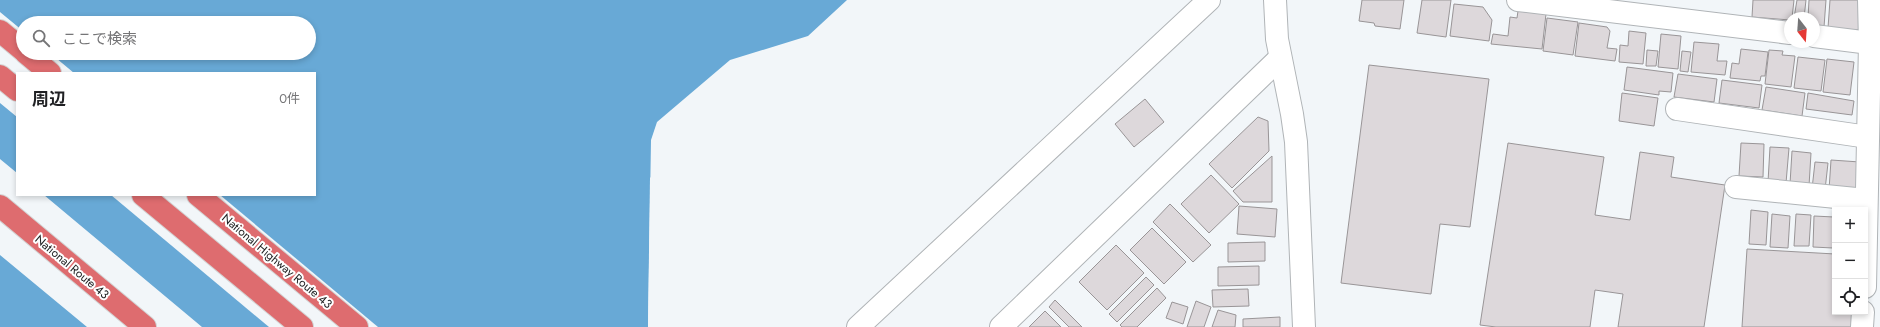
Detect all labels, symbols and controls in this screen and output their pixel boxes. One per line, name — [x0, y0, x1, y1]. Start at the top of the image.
north arrow — [1784, 12, 1820, 48]
search box — [16, 16, 316, 60]
icon: search — [30, 27, 52, 49]
text: ここで検索 — [62, 28, 137, 50]
text: 周辺 — [32, 87, 66, 111]
text: 0件 — [279, 89, 300, 108]
map controls — [1832, 207, 1868, 315]
button: + — [1832, 207, 1868, 243]
street label: National Highway Route 43 — [218, 209, 337, 313]
street label: National Route 43 — [31, 231, 113, 304]
button: − — [1832, 243, 1868, 279]
button: locate — [1832, 279, 1868, 315]

